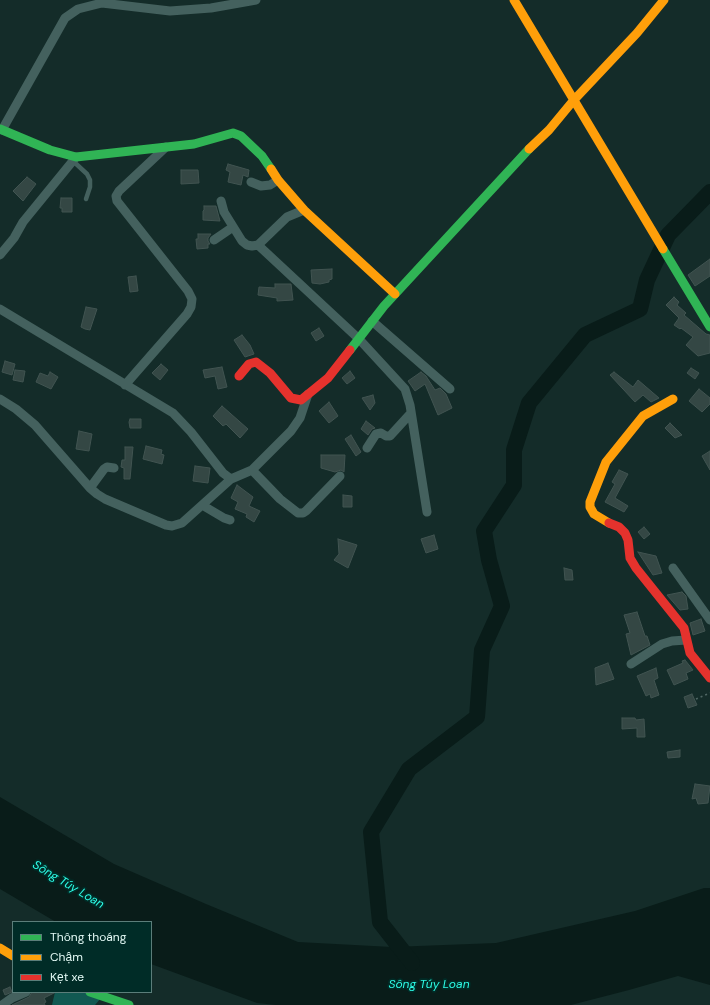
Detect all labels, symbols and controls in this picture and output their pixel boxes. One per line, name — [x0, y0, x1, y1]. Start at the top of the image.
water label: Sông Túy Loan — [30, 858, 106, 912]
legend — [12, 921, 152, 993]
text: Thông thoáng — [50, 929, 126, 945]
text: Chậm — [50, 949, 83, 965]
text: Kẹt xe — [50, 969, 84, 985]
water label: Sông Túy Loan — [388, 978, 470, 992]

